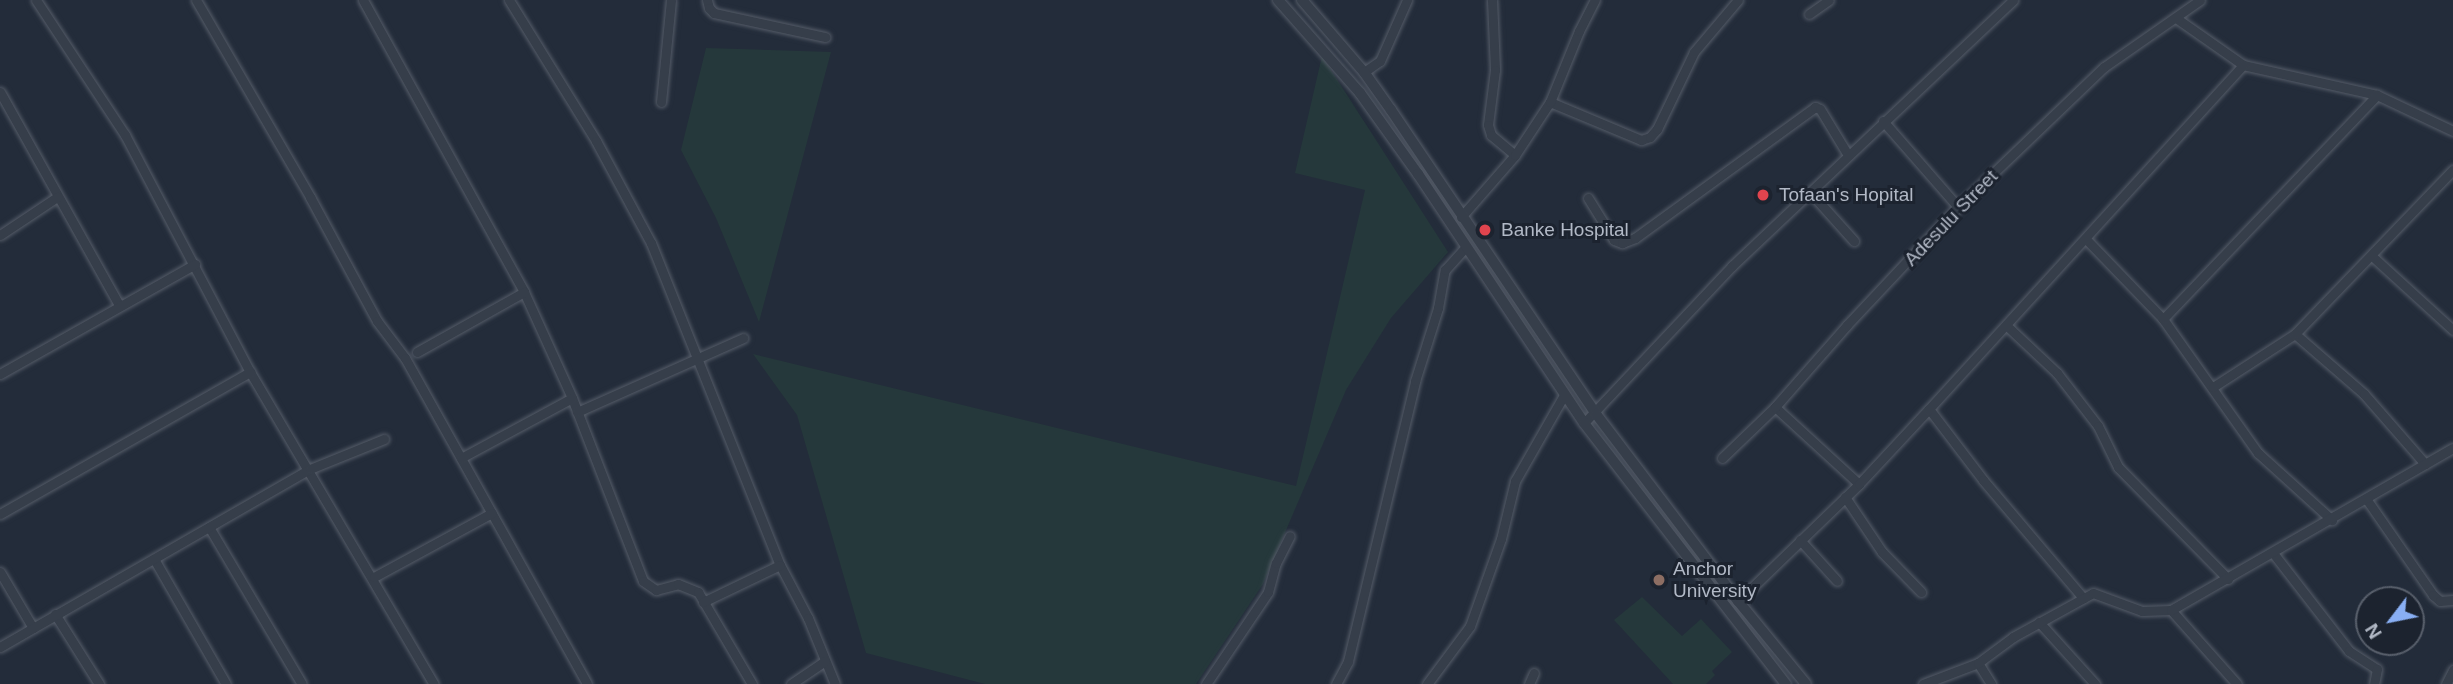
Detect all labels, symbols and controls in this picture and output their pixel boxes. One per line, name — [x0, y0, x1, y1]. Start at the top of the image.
street label: Adesulu Street — [1900, 165, 2002, 271]
place label: Tofaan's Hopital — [1779, 184, 1914, 206]
marker: Tofaan's Hopital — [1753, 185, 1773, 205]
place label: Banke Hospital — [1501, 219, 1629, 241]
marker: Banke Hospital — [1475, 220, 1495, 240]
place label: Anchor University — [1673, 558, 1756, 602]
marker: Anchor University — [1651, 572, 1667, 588]
north arrow — [2355, 586, 2425, 656]
text: N — [2361, 620, 2386, 643]

